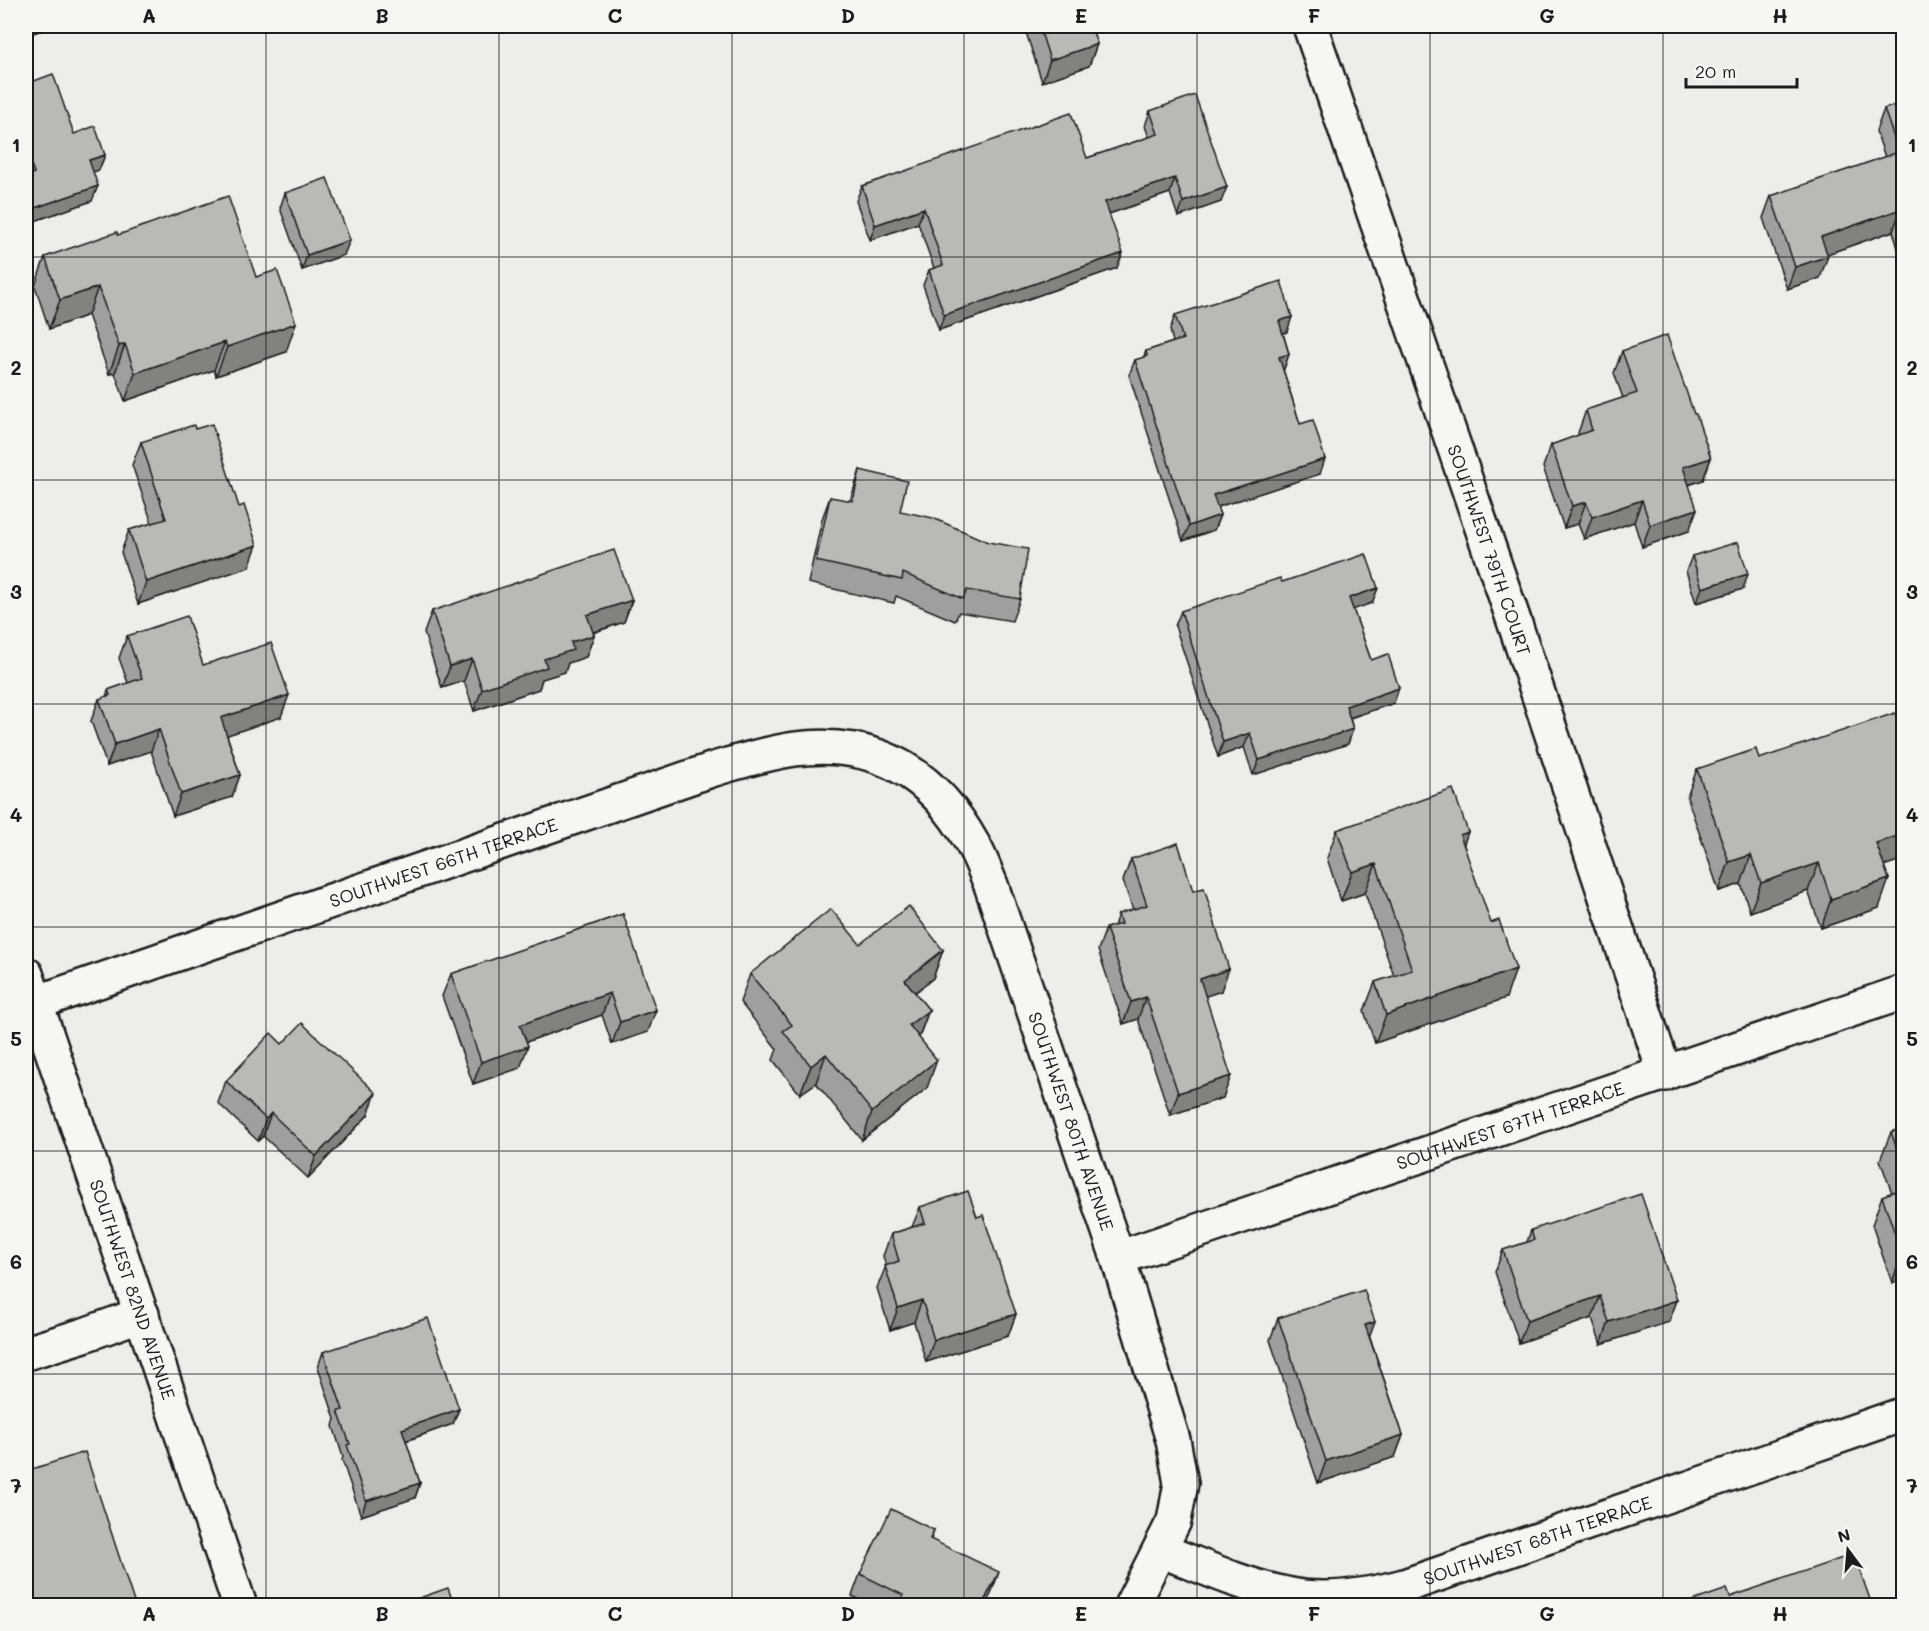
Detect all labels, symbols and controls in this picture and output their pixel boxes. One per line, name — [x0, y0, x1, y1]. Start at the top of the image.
text: A — [142, 2, 156, 28]
text: B — [375, 2, 389, 28]
text: C — [608, 2, 623, 28]
text: D — [841, 2, 855, 28]
text: E — [1075, 2, 1087, 28]
text: F — [1308, 2, 1321, 28]
text: G — [1539, 2, 1555, 28]
text: H — [1772, 2, 1788, 28]
scale bar — [1686, 51, 1797, 89]
text: 20 m — [1695, 59, 1736, 83]
text: 1 — [12, 131, 20, 157]
text: 1 — [1908, 131, 1916, 157]
text: 2 — [10, 354, 22, 380]
text: 2 — [1906, 354, 1918, 380]
street label: SOUTHWEST 79TH COURT — [1442, 441, 1537, 659]
text: 3 — [10, 578, 22, 604]
text: 3 — [1906, 578, 1918, 604]
text: 4 — [10, 801, 23, 827]
text: 4 — [1906, 801, 1919, 827]
street label: SOUTHWEST 66TH TERRACE — [326, 812, 561, 913]
street label: SOUTHWEST 80TH AVENUE — [1023, 1009, 1120, 1234]
text: 5 — [10, 1025, 22, 1051]
text: 5 — [1906, 1025, 1918, 1051]
street label: SOUTHWEST 67TH TERRACE — [1393, 1076, 1627, 1175]
street label: SOUTHWEST 82ND AVENUE — [84, 1176, 181, 1403]
text: 6 — [10, 1248, 22, 1274]
text: 6 — [1906, 1248, 1918, 1274]
text: 7 — [10, 1472, 22, 1498]
text: 7 — [1906, 1472, 1918, 1498]
street label: SOUTHWEST 68TH TERRACE — [1420, 1490, 1655, 1591]
north arrow — [1818, 1520, 1878, 1580]
text: N — [1835, 1523, 1852, 1547]
text: A — [142, 1600, 156, 1626]
text: B — [375, 1600, 389, 1626]
text: C — [608, 1600, 623, 1626]
text: D — [841, 1600, 855, 1626]
text: E — [1075, 1600, 1087, 1626]
text: F — [1308, 1600, 1321, 1626]
text: G — [1539, 1600, 1555, 1626]
text: H — [1772, 1600, 1788, 1626]

